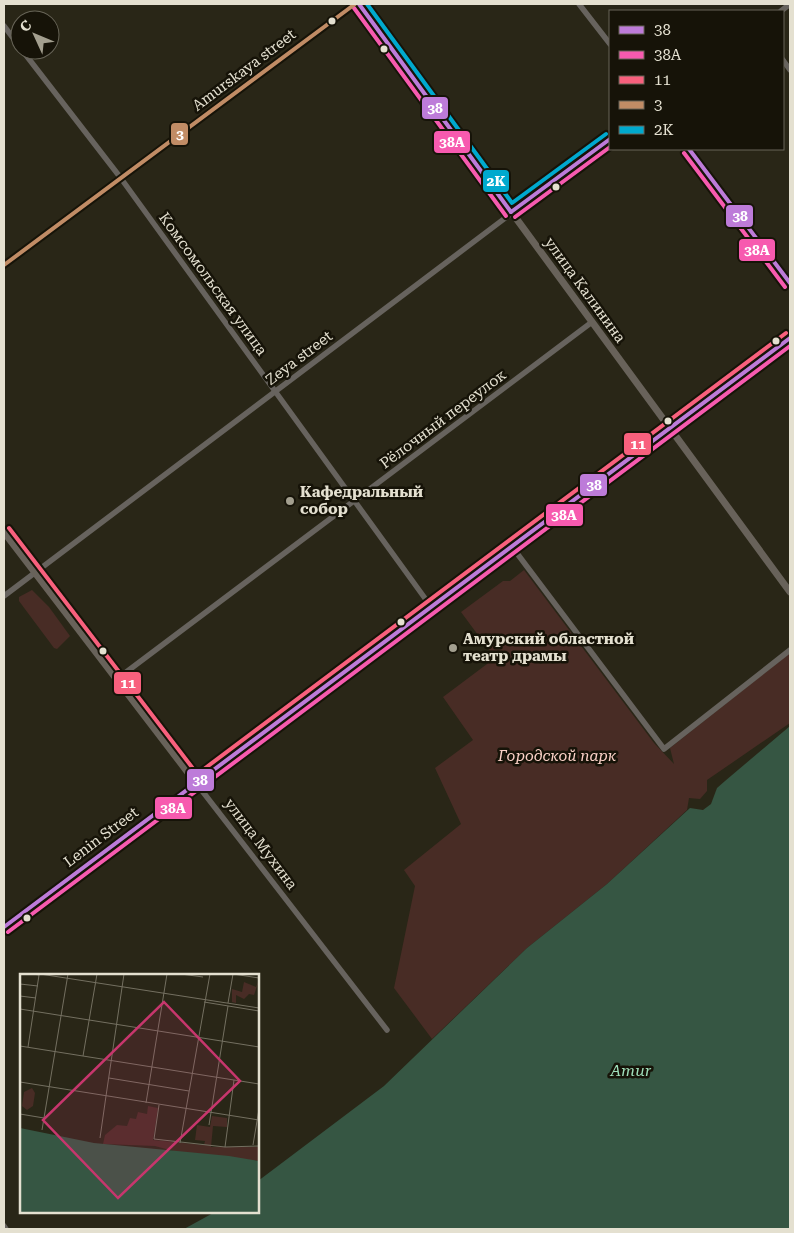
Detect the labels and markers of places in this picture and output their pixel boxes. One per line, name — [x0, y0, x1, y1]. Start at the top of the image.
unlabelled marker — [327, 16, 337, 26]
unlabelled marker — [379, 44, 389, 54]
unlabelled marker — [551, 182, 561, 192]
unlabelled marker — [771, 336, 781, 346]
unlabelled marker — [663, 416, 673, 426]
place label: Кафедральный собор — [300, 483, 423, 518]
marker: Кафедральный собор — [284, 495, 296, 507]
unlabelled marker — [396, 617, 406, 627]
place label: Амурский областной театр драмы — [463, 630, 634, 665]
marker: Амурский областной театр драмы — [447, 642, 459, 654]
unlabelled marker — [98, 646, 108, 656]
unlabelled marker — [22, 913, 32, 923]

